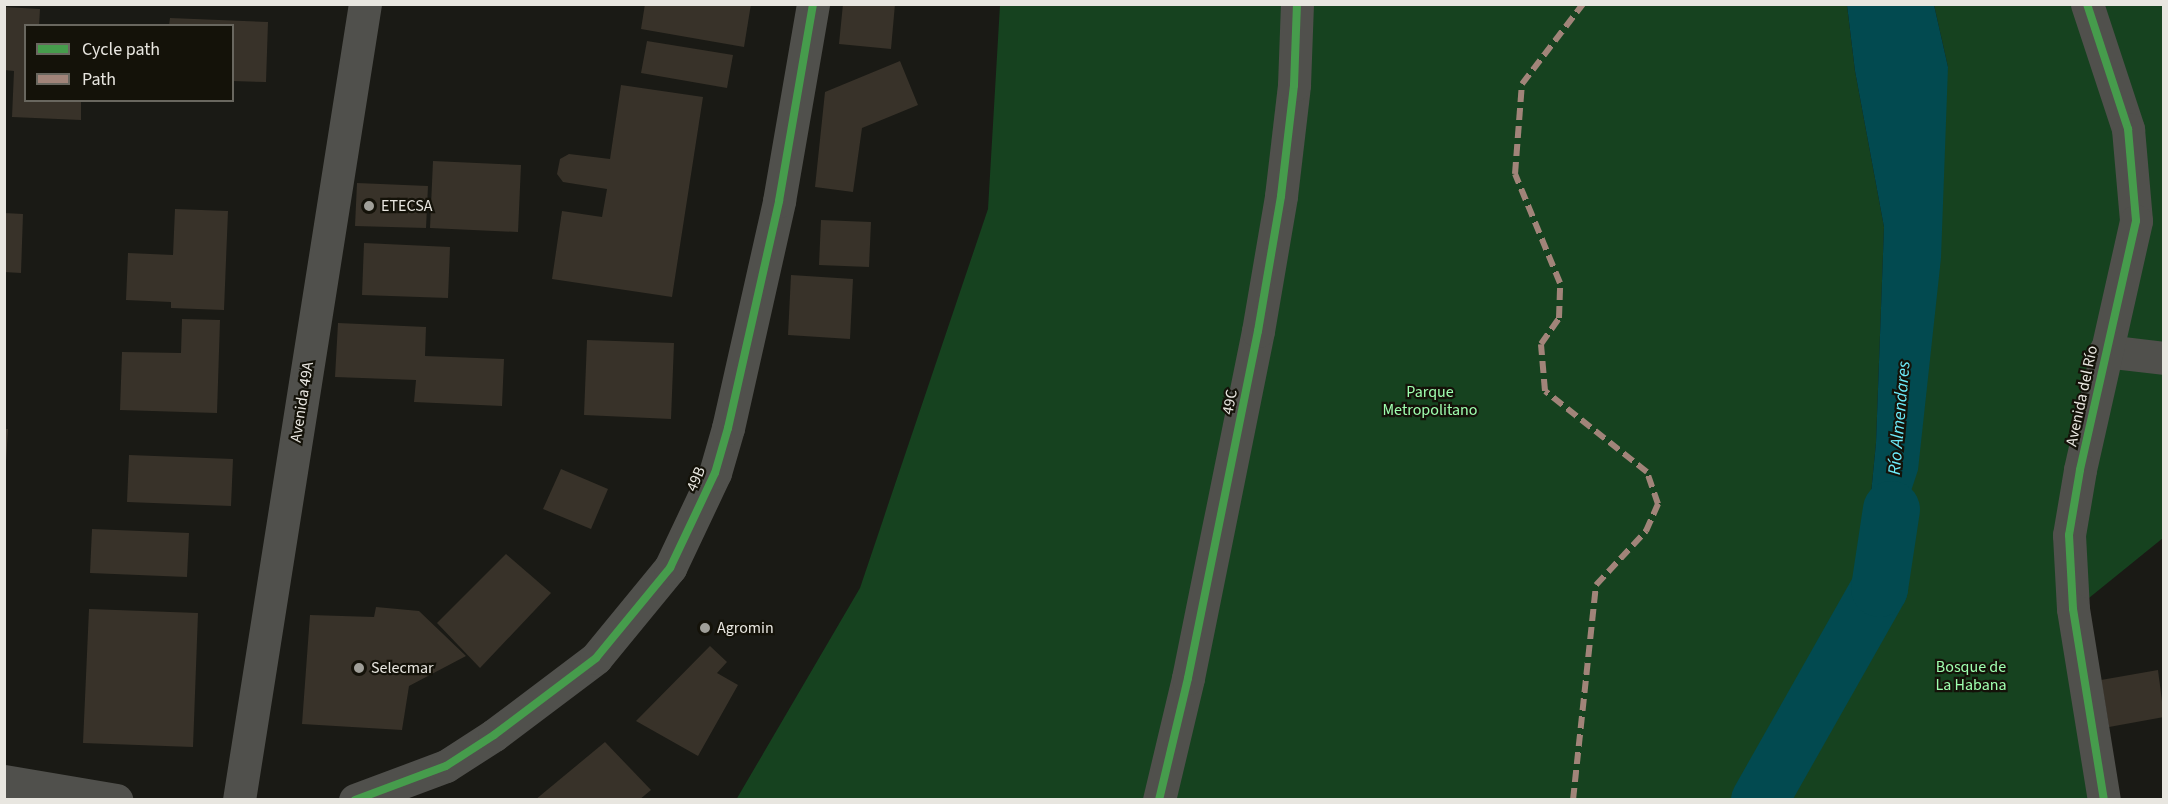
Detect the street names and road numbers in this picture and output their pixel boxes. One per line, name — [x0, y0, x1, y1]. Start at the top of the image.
street label: Avenida del Río — [2062, 344, 2102, 448]
street label: Avenida 49A — [286, 360, 318, 444]
street label: 49C — [1218, 388, 1242, 416]
street label: 49B — [682, 464, 710, 494]

